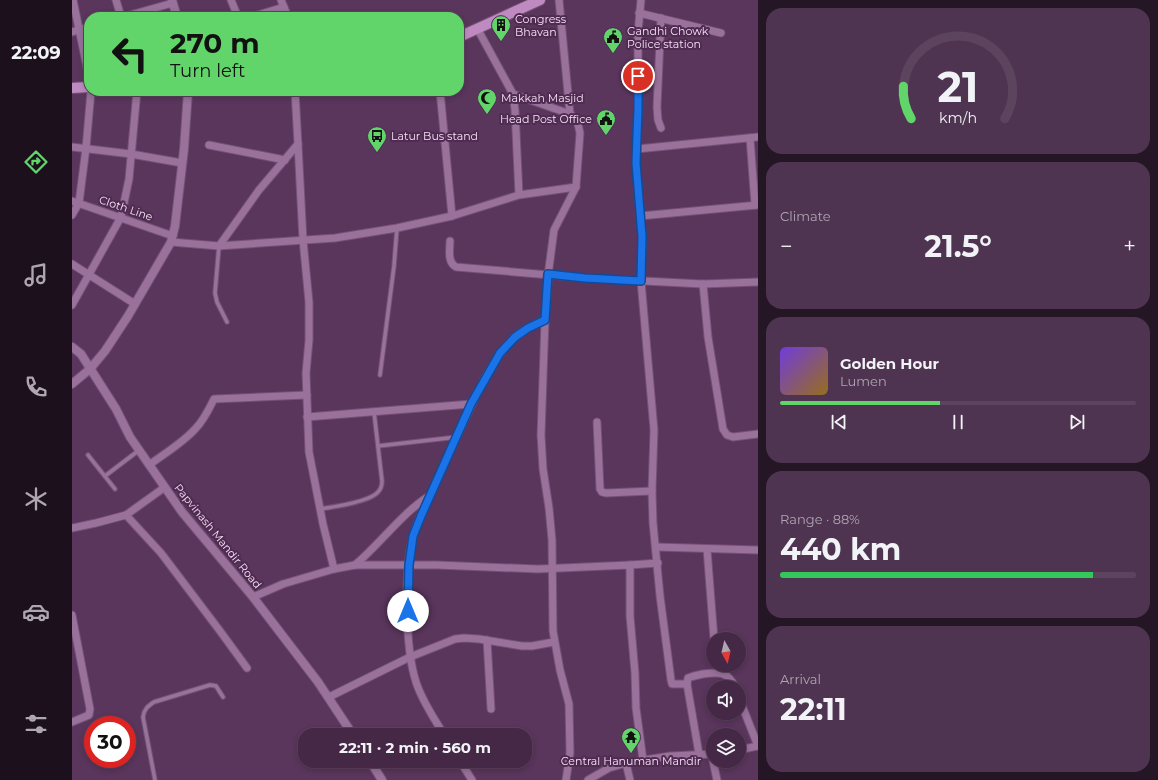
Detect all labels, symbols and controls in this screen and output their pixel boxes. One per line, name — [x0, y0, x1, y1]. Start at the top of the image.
place label: Congress Bhavan — [515, 12, 567, 39]
building icon: Congress Bhavan — [490, 14, 512, 42]
place label: Gandhi Chowk Police station — [627, 24, 709, 51]
text: 270 m — [170, 26, 260, 60]
public building icon: Gandhi Chowk Police station — [602, 26, 624, 54]
icon: left — [104, 28, 156, 80]
text: 22:09 — [11, 42, 61, 64]
pin — [621, 59, 655, 93]
text: Turn left — [170, 60, 245, 82]
text: 21 — [938, 62, 978, 112]
icon: arrive — [627, 65, 649, 87]
mosque icon: Makkah Masjid — [476, 87, 498, 115]
place label: Makkah Masjid — [501, 91, 584, 105]
public building icon: Head Post Office — [595, 108, 617, 136]
text: km/h — [939, 109, 977, 127]
place label: Head Post Office — [500, 112, 592, 126]
bus stop icon: Latur Bus stand — [366, 125, 388, 153]
place label: Latur Bus stand — [391, 129, 478, 143]
icon: directions — [22, 148, 50, 176]
street label: Cloth Line — [97, 192, 155, 224]
text: Climate — [780, 208, 831, 224]
text: 21.5° — [924, 228, 992, 265]
text: − — [780, 233, 793, 260]
text: + — [1123, 233, 1136, 260]
icon: music — [22, 261, 50, 289]
text: Golden Hour — [840, 354, 939, 373]
icon: phone — [22, 373, 50, 401]
text: Lumen — [840, 373, 887, 389]
icon: previous — [828, 411, 850, 433]
icon: pause — [947, 411, 969, 433]
icon: next — [1066, 411, 1088, 433]
street label: Papvinash Mandir Road — [171, 481, 265, 591]
icon: climate — [22, 485, 50, 513]
text: Range · 88% — [780, 511, 860, 527]
text: 440 km — [780, 531, 901, 568]
position arrow — [387, 590, 429, 632]
icon: car — [22, 598, 50, 626]
north arrow — [706, 632, 746, 672]
map controls — [706, 632, 746, 768]
text: Arrival — [780, 671, 821, 687]
button: sound — [706, 680, 746, 720]
text: 22:11 — [780, 691, 847, 728]
icon: filters — [22, 710, 50, 738]
speed limit sign: 30 — [84, 716, 136, 768]
temple icon: Central Hanuman Mandir — [620, 726, 642, 754]
button: layers — [706, 728, 746, 768]
text: 22:11 · 2 min · 560 m — [339, 738, 491, 757]
place label: Central Hanuman Mandir — [561, 754, 701, 768]

